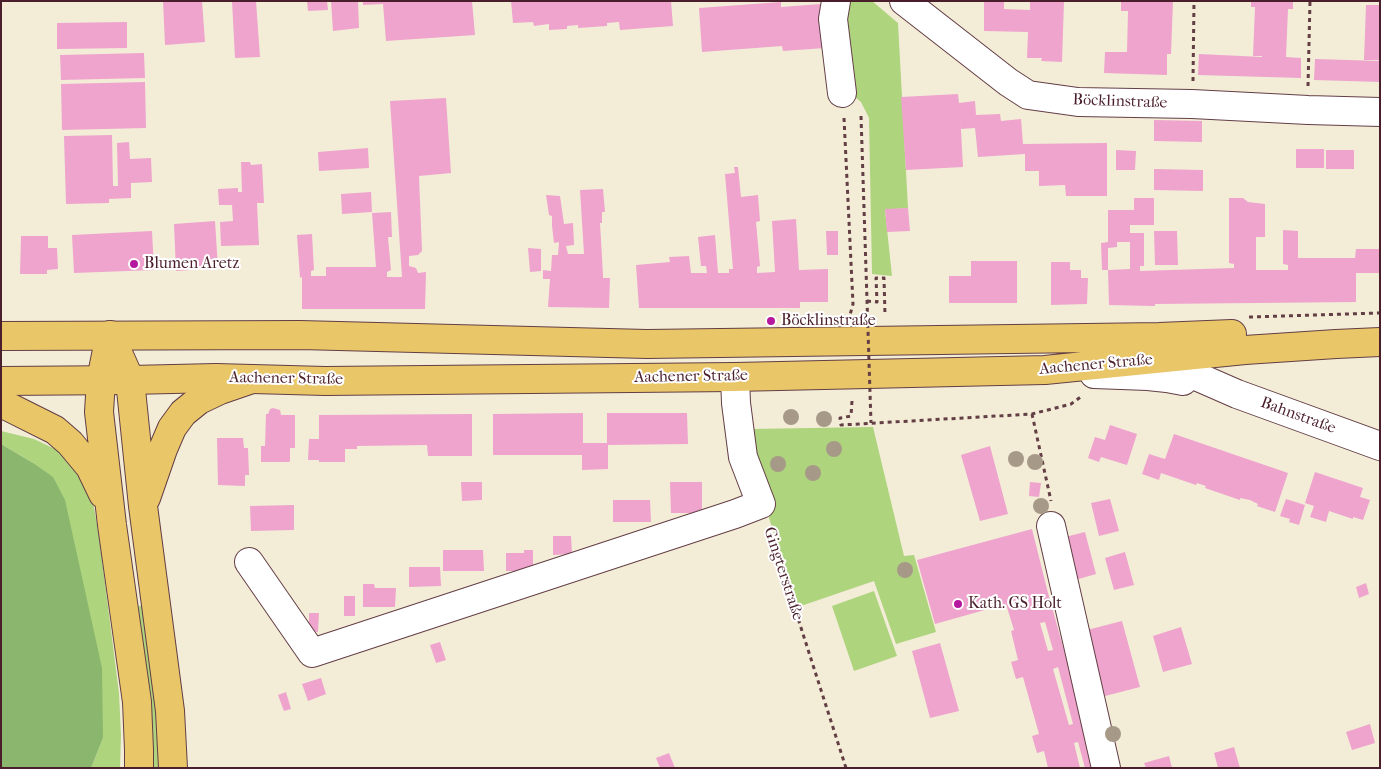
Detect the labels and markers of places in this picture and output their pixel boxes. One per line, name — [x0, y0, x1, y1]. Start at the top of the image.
place label: Blumen Aretz — [144, 254, 239, 274]
marker: Blumen Aretz — [128, 258, 140, 270]
place label: Böcklinstraße — [781, 311, 876, 331]
marker: Böcklinstraße — [765, 315, 777, 327]
place label: Kath. GS Holt — [968, 594, 1062, 614]
marker: Kath. GS Holt — [952, 598, 964, 610]

